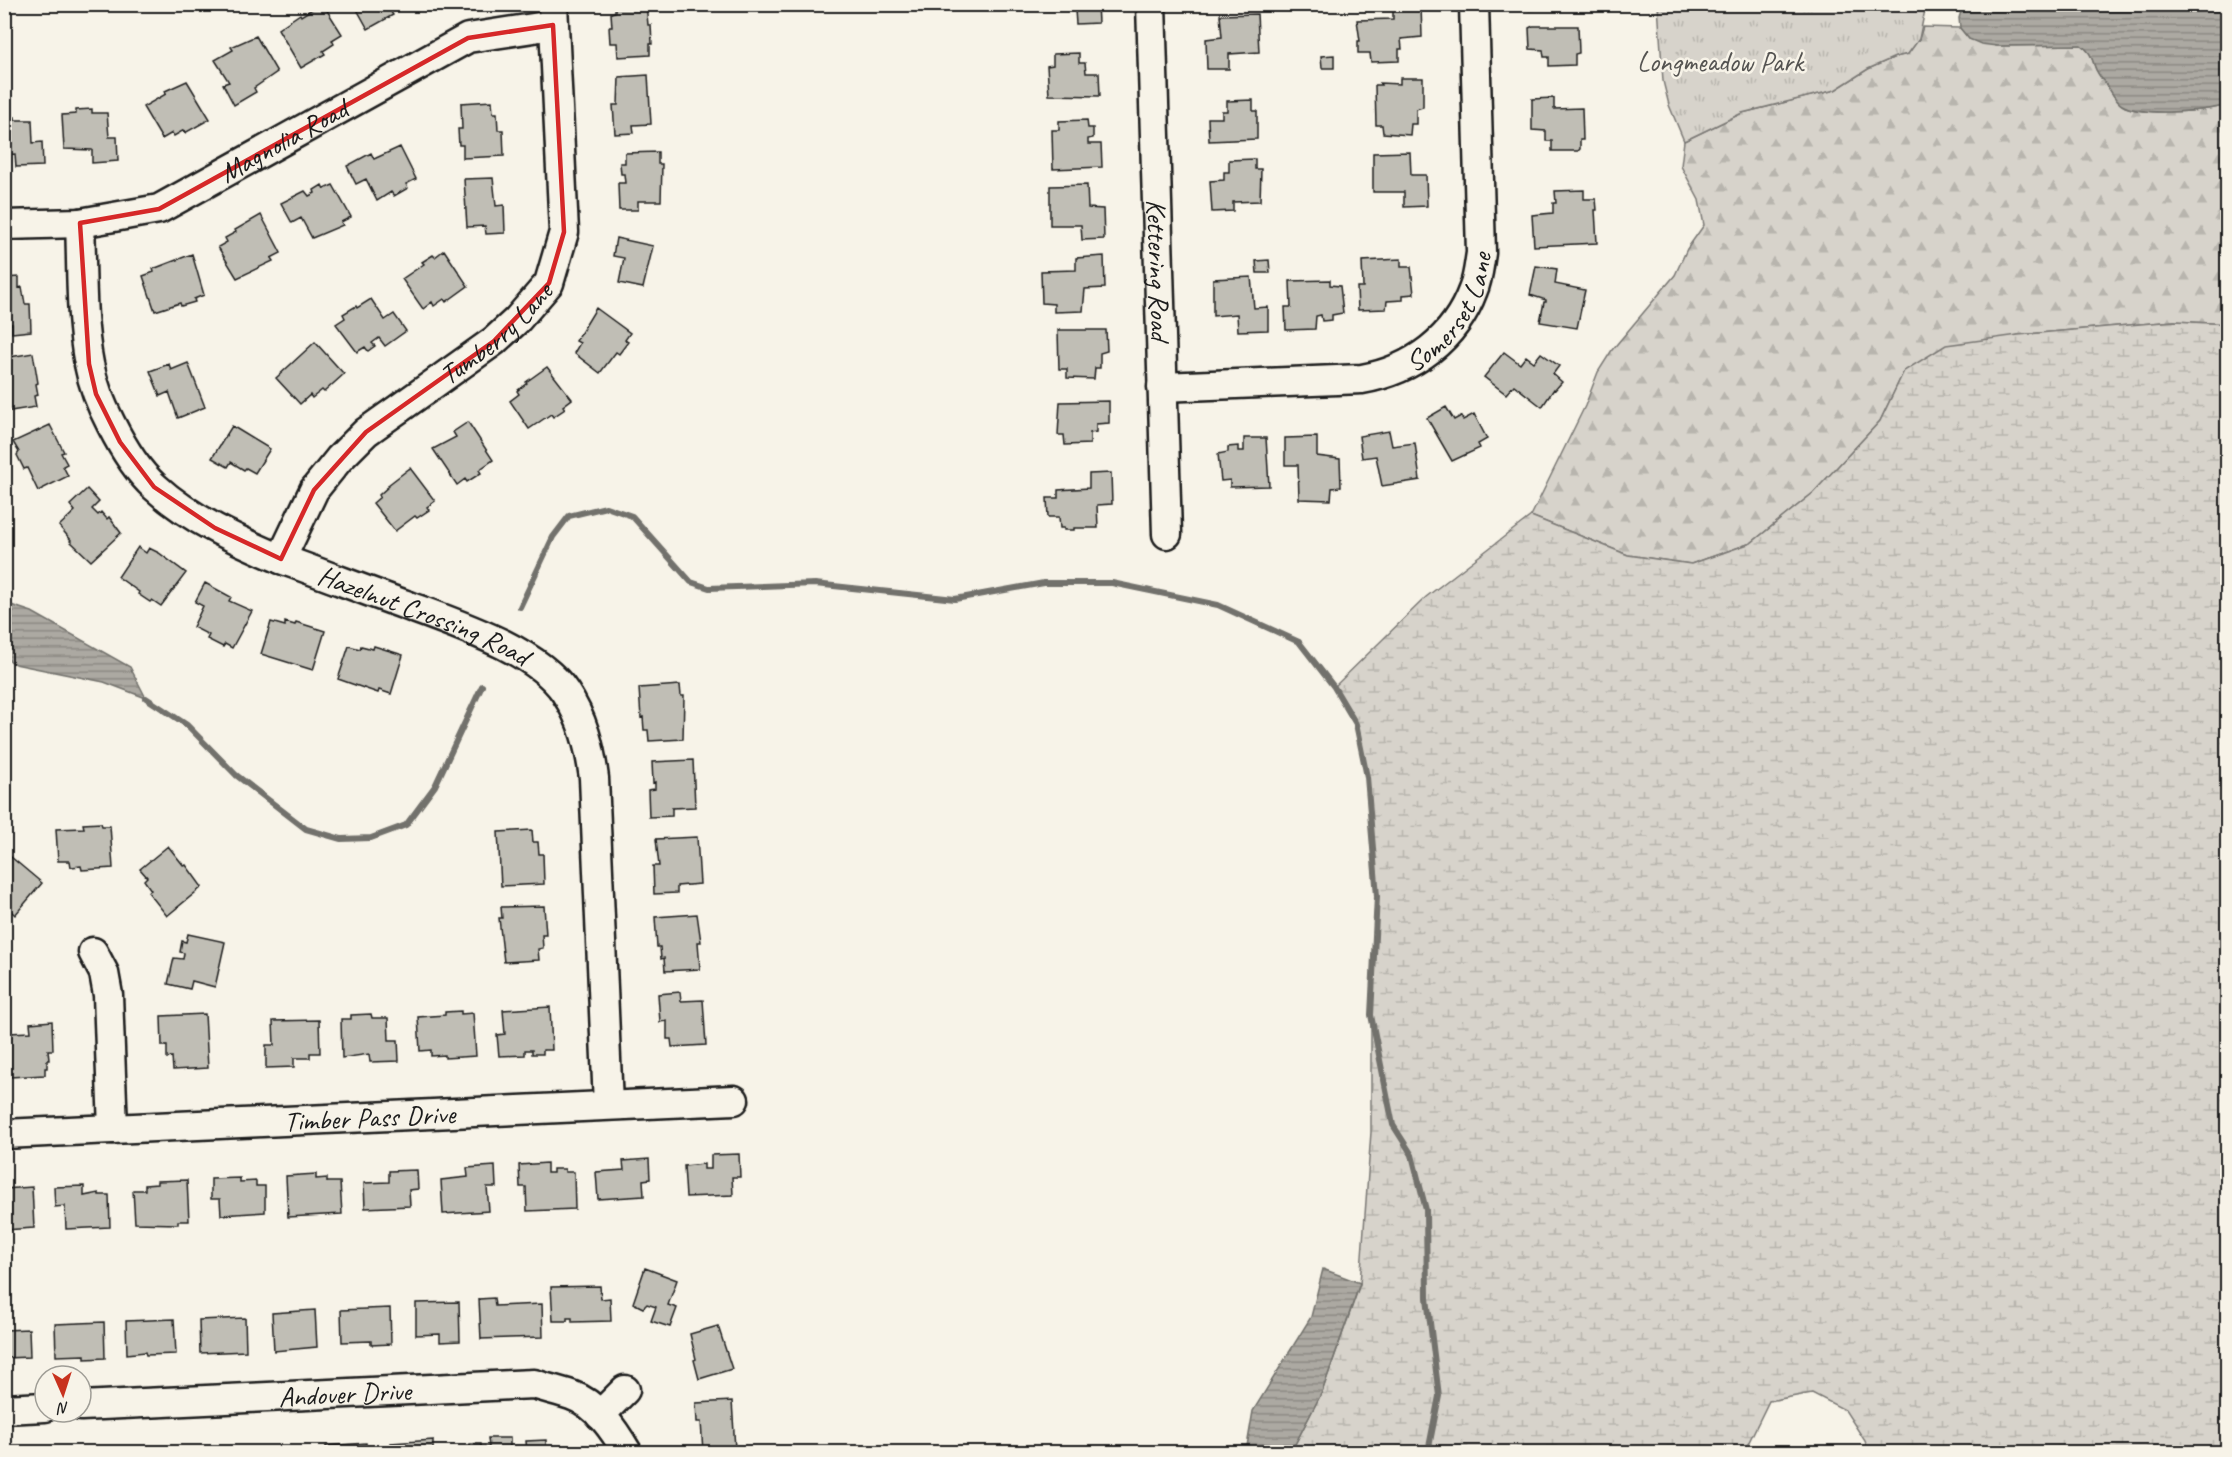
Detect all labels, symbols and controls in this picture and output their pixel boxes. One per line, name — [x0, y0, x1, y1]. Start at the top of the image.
park label: Longmeadow Park — [1637, 44, 1806, 79]
street label: Magnolia Road — [213, 89, 357, 190]
street label: Kettering Road — [1139, 199, 1179, 345]
street label: Somerset Lane — [1399, 248, 1499, 379]
street label: Tumberry Lane — [432, 273, 561, 392]
street label: Hazelnut Crossing Road — [313, 557, 540, 675]
street label: Timber Pass Drive — [283, 1095, 458, 1138]
north arrow — [33, 1364, 93, 1424]
street label: Andover Drive — [278, 1372, 414, 1414]
text: N — [55, 1398, 69, 1418]

